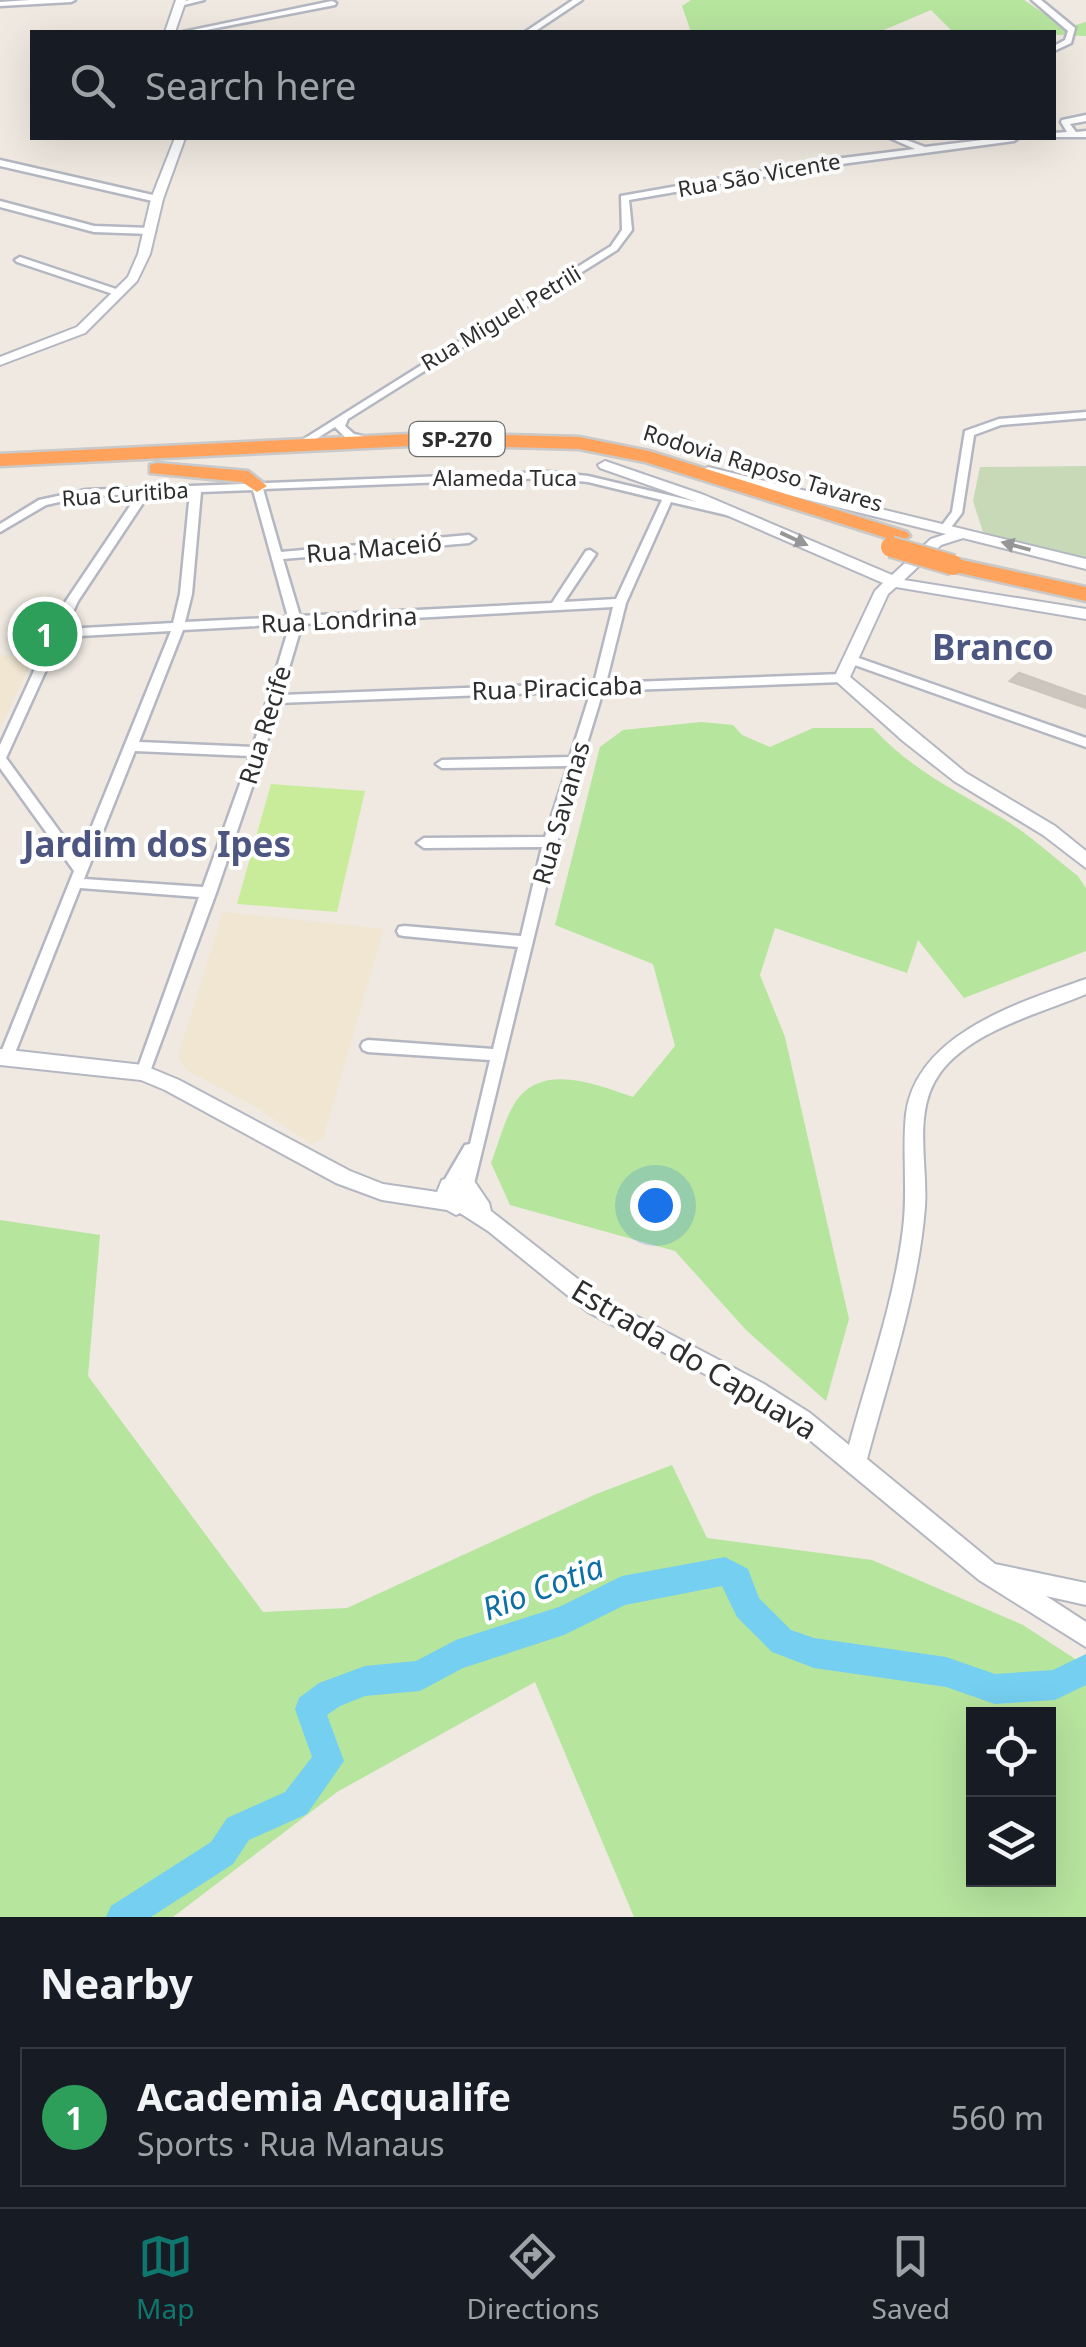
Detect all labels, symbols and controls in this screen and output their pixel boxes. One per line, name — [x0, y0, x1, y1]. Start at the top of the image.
search box — [30, 30, 1056, 140]
icon: search — [65, 58, 120, 113]
text: Search here — [145, 59, 356, 111]
street label: Rua São Vicente — [675, 145, 842, 203]
street label: Rua Miguel Petrili — [415, 257, 586, 377]
street label: Rodovia Raposo Tavares — [640, 416, 887, 518]
road number: SP-270 — [410, 422, 504, 456]
street label: Alameda Tuca — [433, 462, 577, 492]
street label: Rua Curitiba — [60, 474, 189, 512]
street label: Rua Maceió — [305, 524, 443, 570]
one-way arrow — [779, 531, 809, 547]
one-way arrow — [1000, 537, 1031, 553]
pin: 1 — [12, 596, 78, 672]
street label: Rua Londrina — [260, 598, 418, 640]
district label: Branco — [932, 623, 1054, 670]
street label: Rua Recife — [230, 661, 298, 788]
street label: Rua Piracicaba — [471, 667, 643, 707]
street label: Rua Savanas — [523, 737, 597, 888]
district label: Jardim dos Ipes — [20, 820, 291, 867]
your location — [630, 1180, 681, 1231]
street label: Estrada do Capuava — [564, 1269, 825, 1448]
water label: Rio Cotia — [476, 1544, 609, 1629]
map controls — [966, 1707, 1056, 1887]
button: locate — [966, 1707, 1056, 1797]
button: layers — [966, 1797, 1056, 1887]
text: Nearby — [40, 1954, 193, 2011]
text: Academia Acqualife — [137, 2070, 511, 2122]
text: 1 — [65, 2096, 84, 2139]
text: 560 m — [951, 2096, 1044, 2139]
text: Sports · Rua Manaus — [137, 2122, 445, 2165]
tab: Map — [136, 2229, 194, 2327]
tab: Directions — [467, 2229, 599, 2327]
tab: Saved — [872, 2229, 950, 2327]

